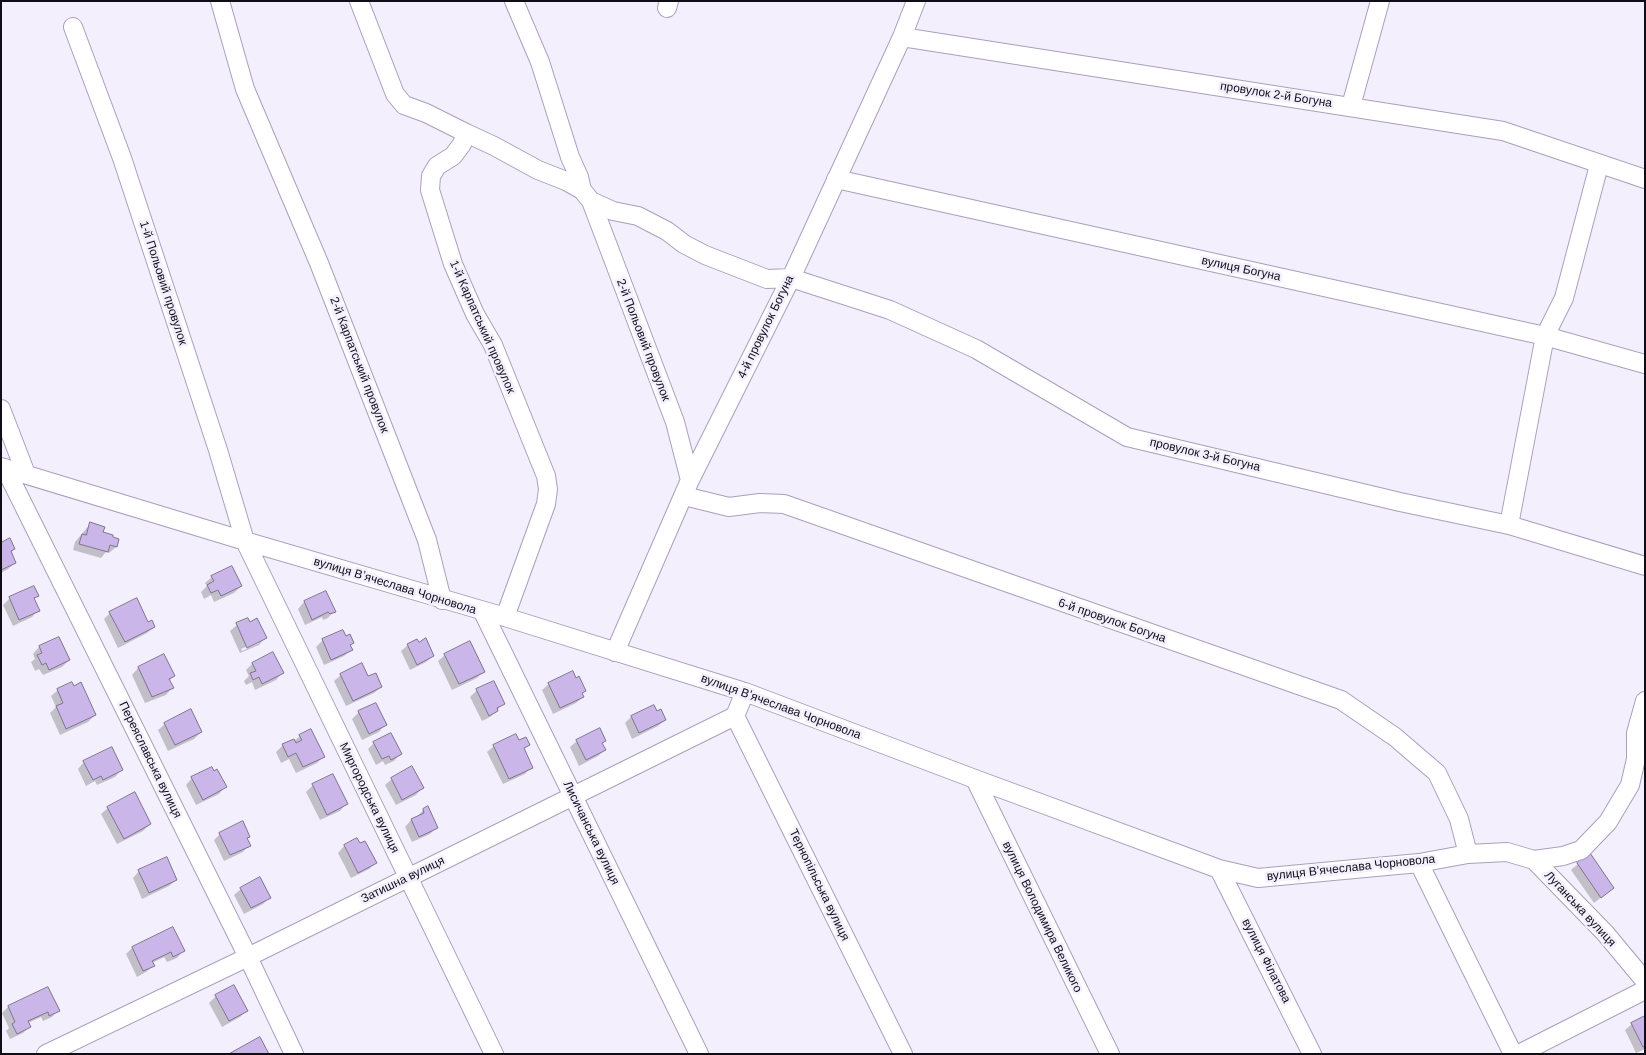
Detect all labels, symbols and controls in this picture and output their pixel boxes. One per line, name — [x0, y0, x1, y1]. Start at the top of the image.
street label: провулок 2-й Богуна — [1219, 79, 1333, 111]
street label: 1-й Польовий провулок — [136, 219, 190, 347]
street label: вулиця Богуна — [1200, 254, 1282, 284]
street label: 1-й Карпатський провулок — [446, 258, 518, 396]
street label: 4-й провулок Богуна — [735, 273, 797, 381]
street label: 2-й Польовий провулок — [613, 277, 673, 403]
street label: 2-й Карпатський провулок — [326, 295, 392, 435]
street label: провулок 3-й Богуна — [1148, 435, 1262, 475]
street label: вулиця Вʼячеслава Чорновола — [312, 554, 478, 618]
street label: 6-й провулок Богуна — [1056, 596, 1168, 646]
street label: вулиця Вʼячеслава Чорновола — [699, 671, 863, 743]
street label: Переяславська вулиця — [116, 699, 184, 821]
street label: Миргородська вулиця — [336, 740, 402, 856]
street label: Лисичанська вулиця — [560, 779, 622, 887]
street label: Тернопільська вулиця — [786, 827, 852, 943]
street label: вулиця Володимира Великого — [999, 839, 1085, 995]
street label: вулиця Вʼячеслава Чорновола — [1266, 852, 1436, 884]
street label: Затишна вулиця — [359, 854, 447, 906]
street label: Луганська вулиця — [1541, 868, 1619, 950]
street label: вулиця Філатова — [1239, 917, 1293, 1005]

